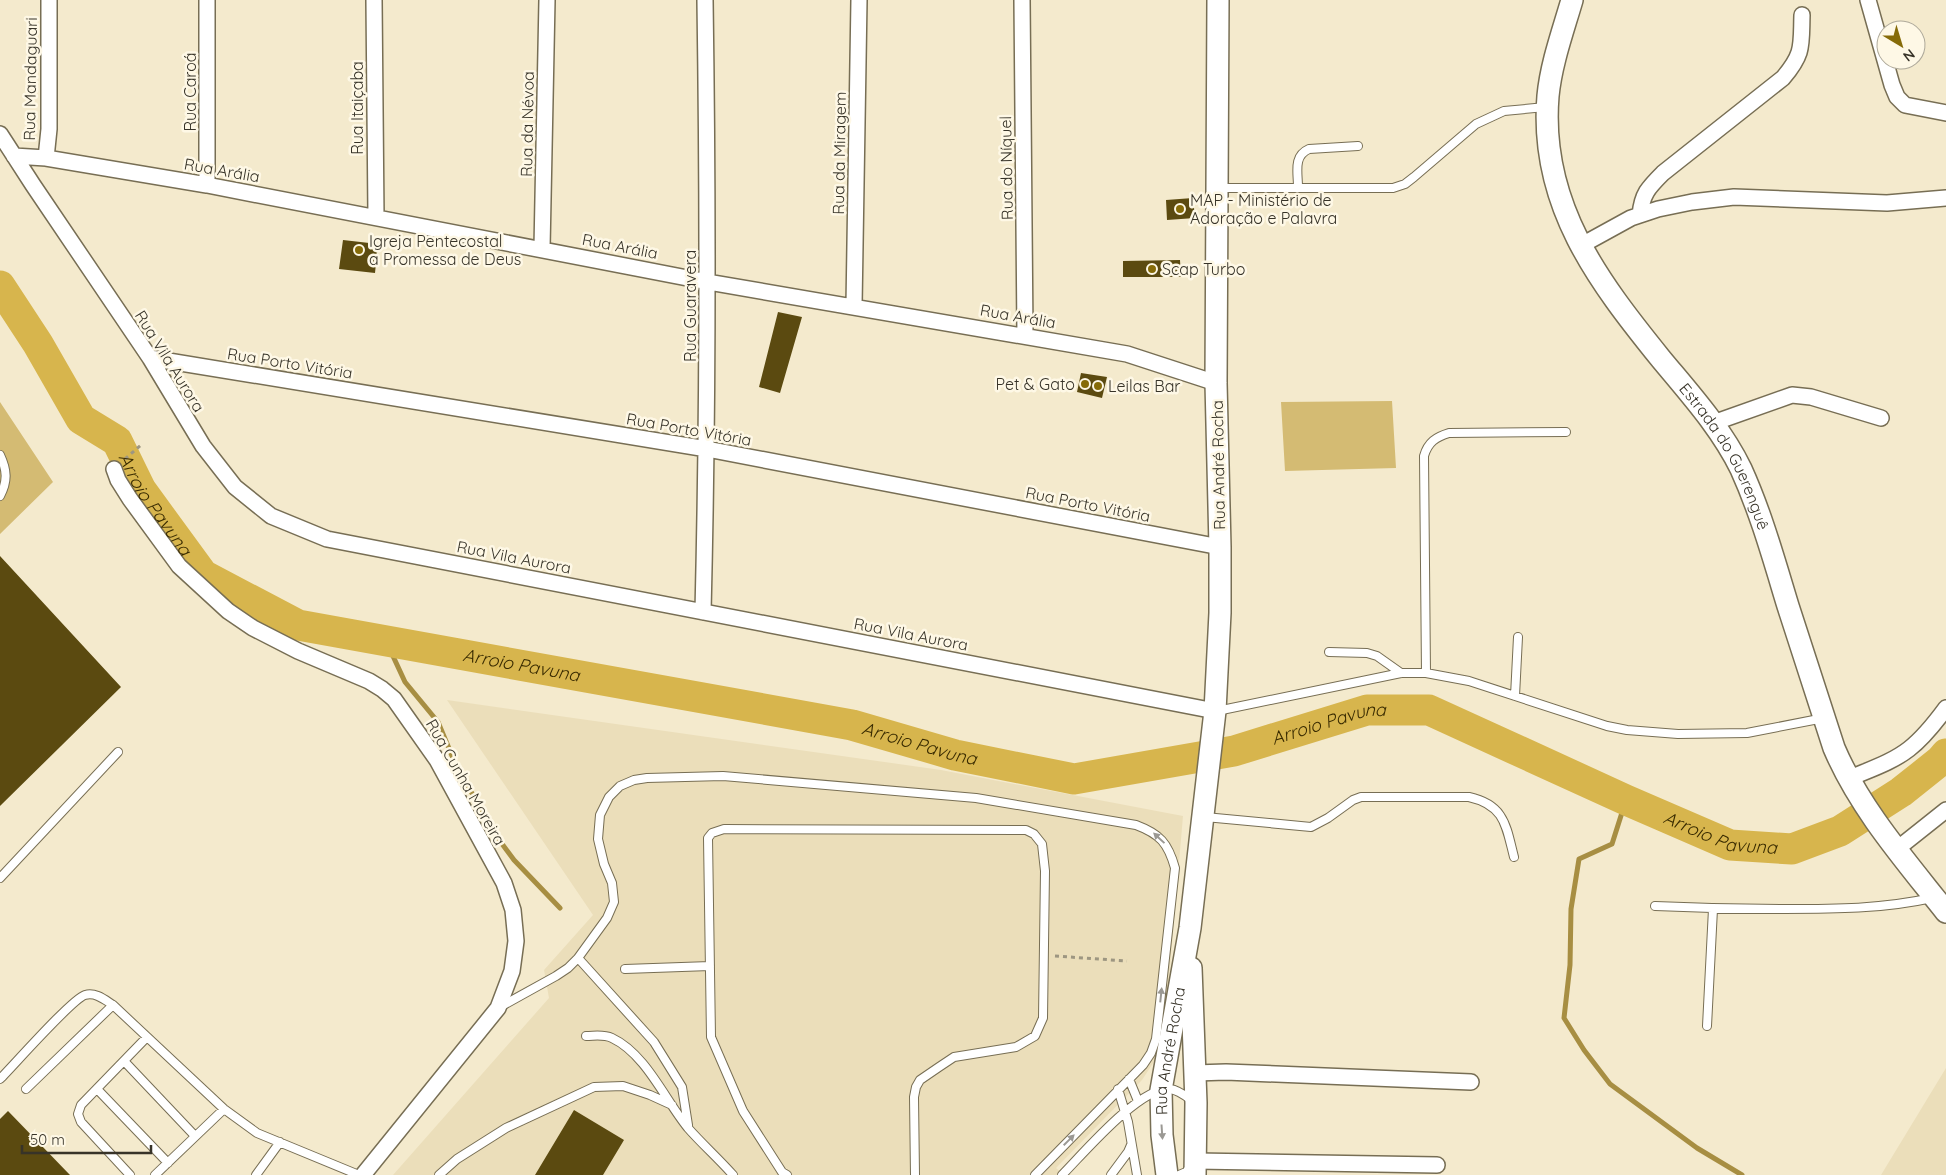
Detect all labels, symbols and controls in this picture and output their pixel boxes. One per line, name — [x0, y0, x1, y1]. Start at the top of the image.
street label: Rua Mandaguari — [19, 17, 41, 141]
north arrow — [1876, 20, 1926, 70]
text: N — [1899, 45, 1919, 66]
street label: Rua Caroá — [180, 52, 200, 132]
street label: Rua Itaiçaba — [347, 61, 367, 155]
street label: Rua da Névoa — [516, 71, 538, 177]
street label: Rua da Miragem — [828, 91, 850, 215]
street label: Rua do Níquel — [995, 116, 1017, 220]
street label: Rua Arália — [183, 154, 261, 186]
place label: MAP - Ministério de Adoração e Palavra — [1190, 190, 1337, 228]
marker: MAP - Ministério de Adoração e Palavra — [1174, 203, 1186, 215]
street label: Rua Arália — [581, 229, 659, 263]
place label: Igreja Pentecostal a Promessa de Deus — [369, 231, 521, 269]
marker: Igreja Pentecostal a Promessa de Deus — [353, 244, 365, 256]
street label: Rua Guaravera — [680, 250, 700, 362]
place label: Scap Turbo — [1162, 259, 1245, 279]
marker: Scap Turbo — [1146, 263, 1158, 275]
street label: Rua Arália — [979, 300, 1057, 332]
street label: Rua Vila Aurora — [131, 307, 209, 415]
street label: Rua Porto Vitória — [226, 343, 354, 383]
place label: Pet & Gato — [996, 374, 1075, 394]
place label: Leilas Bar — [1108, 376, 1181, 396]
marker: Pet & Gato — [1079, 378, 1091, 390]
street label: Estrada do Guerenguê — [1675, 379, 1774, 532]
marker: Leilas Bar — [1092, 380, 1104, 392]
street label: Rua André Rocha — [1207, 400, 1229, 530]
street label: Rua Porto Vitória — [625, 408, 753, 450]
water label: Arroio Pavuna — [114, 449, 198, 561]
street label: Rua Porto Vitória — [1024, 482, 1152, 526]
street label: Rua Vila Aurora — [455, 536, 573, 578]
street label: Rua Vila Aurora — [852, 613, 970, 655]
water label: Arroio Pavuna — [461, 643, 583, 687]
water label: Arroio Pavuna — [1268, 698, 1387, 750]
street label: Rua Cunha Moreira — [422, 715, 510, 849]
water label: Arroio Pavuna — [859, 717, 980, 770]
water label: Arroio Pavuna — [1660, 806, 1779, 859]
one-way arrow — [1153, 832, 1165, 844]
street label: Rua André Rocha — [1151, 985, 1189, 1115]
one-way arrow — [1157, 986, 1165, 1002]
scale bar — [22, 1122, 151, 1154]
one-way arrow — [1159, 1125, 1167, 1141]
text: 50 m — [30, 1130, 65, 1149]
one-way arrow — [1063, 1135, 1075, 1147]

